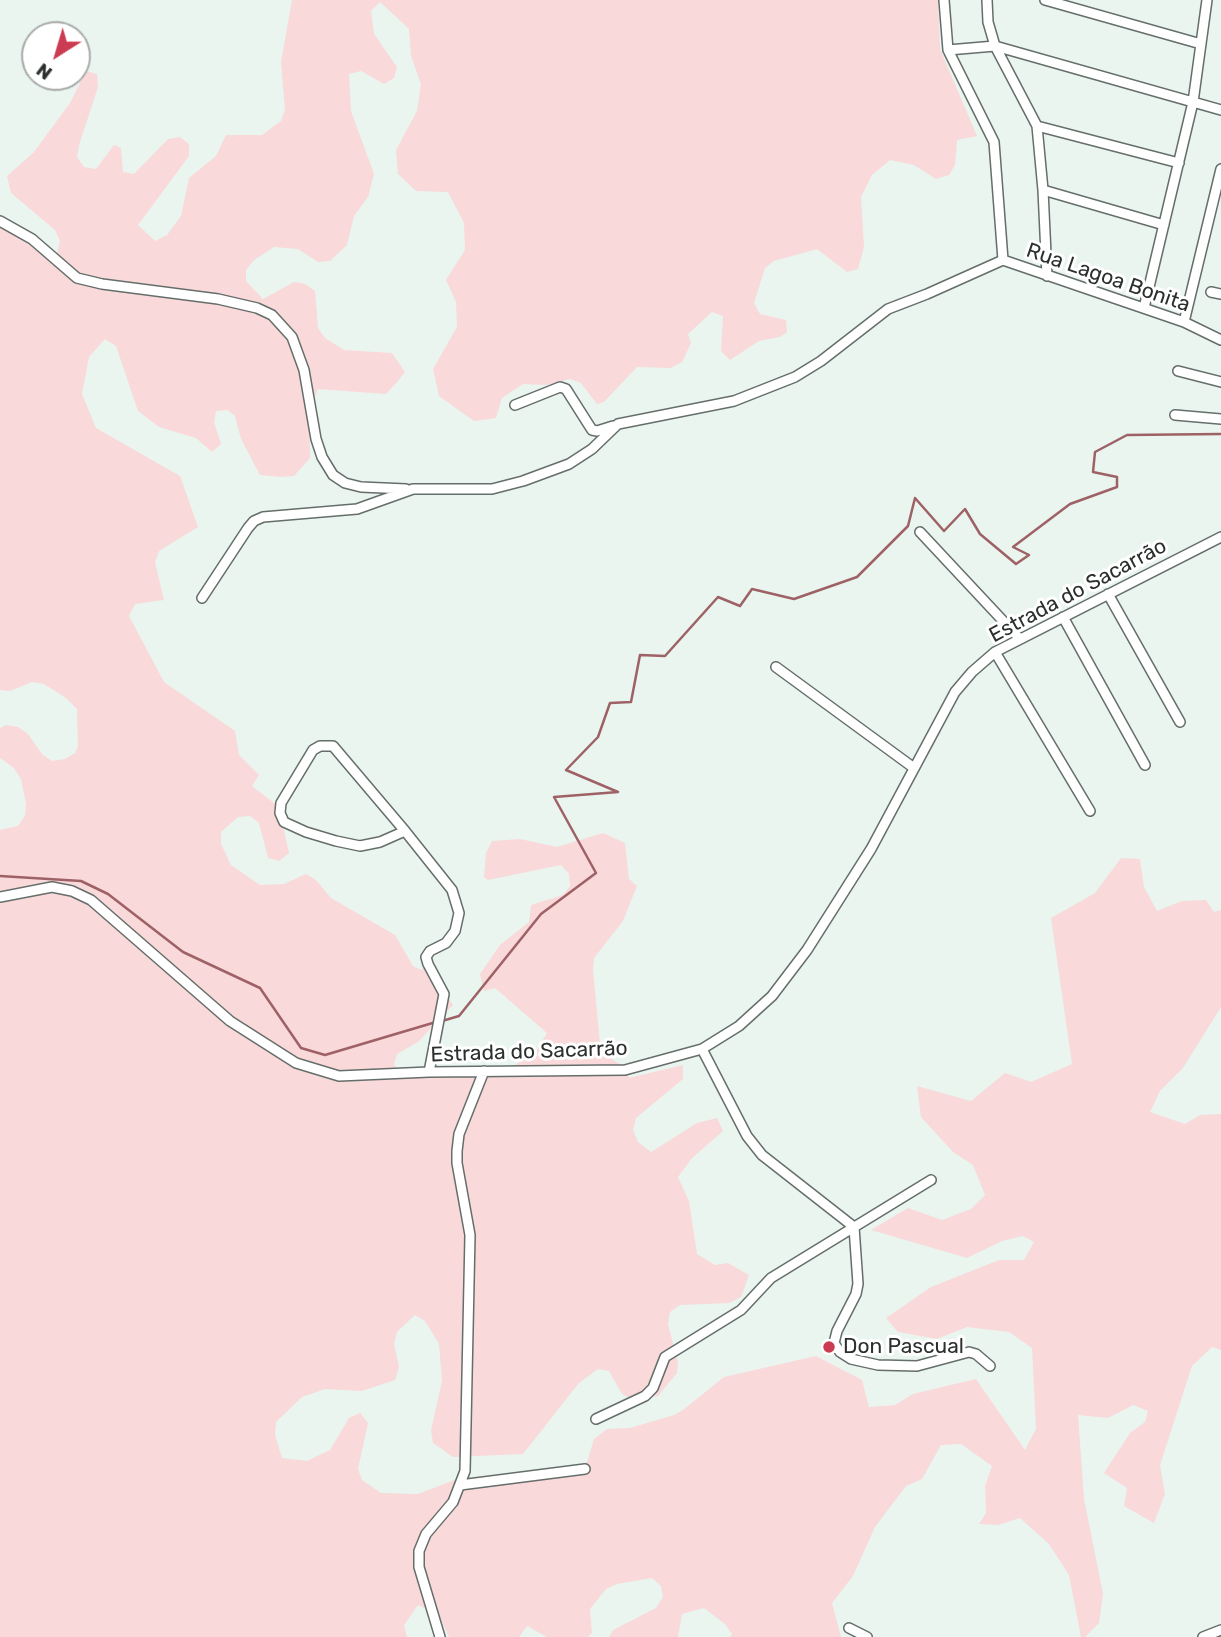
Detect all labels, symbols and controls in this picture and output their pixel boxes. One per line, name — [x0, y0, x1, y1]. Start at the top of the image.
north arrow — [21, 21, 91, 91]
text: N — [32, 58, 57, 85]
street label: Rua Lagoa Bonita — [1023, 238, 1193, 318]
street label: Estrada do Sacarrão — [985, 534, 1171, 648]
street label: Estrada do Sacarrão — [430, 1036, 628, 1068]
place label: Don Pascual — [843, 1334, 964, 1360]
marker: Don Pascual — [821, 1339, 837, 1355]

